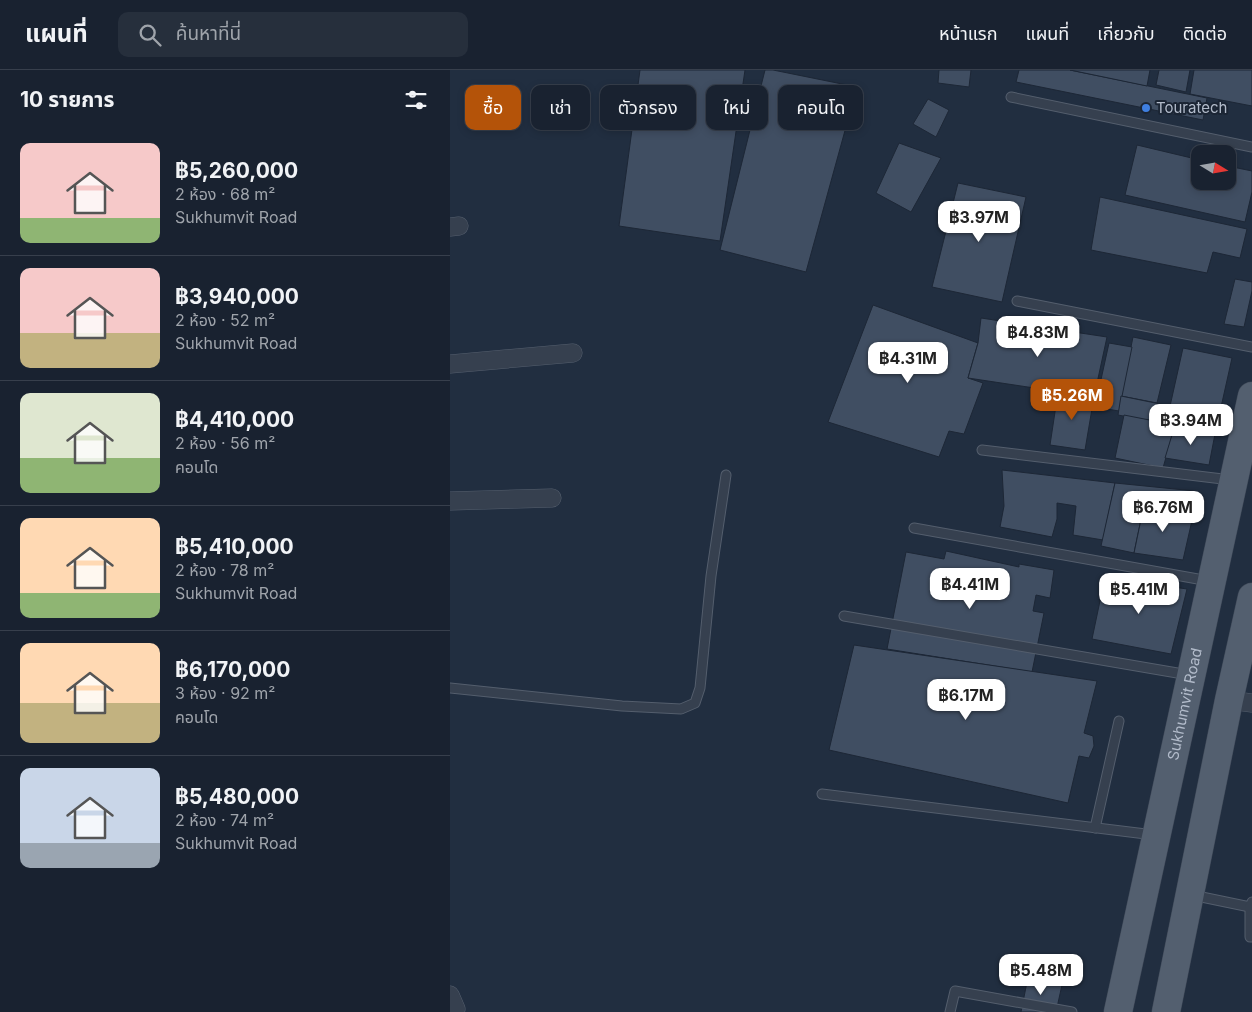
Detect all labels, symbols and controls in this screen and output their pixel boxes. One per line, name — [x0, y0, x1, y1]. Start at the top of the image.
search box — [118, 12, 468, 57]
text: แผนที่ — [25, 19, 88, 48]
icon: search — [136, 21, 164, 49]
text: ค้นหาที่นี่ — [176, 22, 241, 45]
text: หน้าแรก — [939, 23, 997, 44]
text: แผนที่ — [1025, 23, 1069, 44]
text: เกี่ยวกับ — [1097, 23, 1155, 44]
text: ติดต่อ — [1183, 23, 1227, 44]
chip: ซื้อ — [465, 85, 521, 130]
chip: เช่า — [531, 85, 590, 130]
chip: ตัวกรอง — [600, 85, 696, 130]
chip: ใหม่ — [706, 85, 768, 130]
chip: คอนโด — [778, 85, 863, 130]
icon: filters — [402, 86, 430, 114]
text: 10 รายการ — [20, 87, 114, 112]
place label: Touratech — [1156, 98, 1227, 117]
marker: Touratech — [1140, 102, 1152, 114]
north arrow — [1191, 145, 1236, 190]
map controls — [1191, 145, 1236, 190]
text: ฿5,260,000 — [175, 158, 298, 183]
icon: home — [60, 163, 120, 223]
text: 2 ห้อง · 68 m² — [175, 184, 275, 204]
pin: ฿3.97M — [938, 200, 1020, 243]
text: Sukhumvit Road — [175, 207, 297, 227]
text: ฿3.97M — [949, 207, 1009, 227]
text: ฿3,940,000 — [175, 284, 299, 309]
icon: home — [60, 288, 120, 348]
text: 2 ห้อง · 52 m² — [175, 310, 275, 330]
pin: ฿4.83M — [997, 316, 1079, 358]
text: ฿4.83M — [1007, 322, 1069, 342]
text: Sukhumvit Road — [175, 333, 297, 353]
pin: ฿4.31M — [867, 342, 949, 384]
text: ฿4.31M — [879, 348, 937, 368]
pin: ฿5.26M — [1031, 378, 1113, 421]
text: ฿5.26M — [1041, 385, 1103, 405]
pin: ฿3.94M — [1150, 404, 1232, 446]
text: ฿4,410,000 — [175, 407, 294, 432]
text: ฿3.94M — [1160, 410, 1222, 430]
icon: home — [60, 413, 120, 473]
text: 2 ห้อง · 56 m² — [175, 433, 275, 453]
text: คอนโด — [175, 457, 218, 477]
pin: ฿6.76M — [1122, 490, 1204, 533]
text: ฿6.76M — [1133, 497, 1193, 517]
text: ฿5,410,000 — [175, 534, 294, 559]
icon: home — [60, 538, 120, 598]
text: 2 ห้อง · 78 m² — [175, 560, 274, 580]
pin: ฿4.41M — [929, 568, 1011, 610]
pin: ฿5.41M — [1098, 572, 1180, 615]
text: ฿4.41M — [941, 574, 999, 594]
text: ฿5.41M — [1110, 579, 1168, 599]
text: Sukhumvit Road — [175, 583, 297, 603]
street label: Sukhumvit Road — [1163, 646, 1206, 762]
text: ฿6,170,000 — [175, 657, 290, 682]
icon: home — [60, 663, 120, 723]
pin: ฿6.17M — [925, 678, 1007, 721]
text: 3 ห้อง · 92 m² — [175, 683, 275, 703]
text: ฿6.17M — [938, 685, 994, 705]
text: คอนโด — [175, 707, 218, 727]
text: ฿5,480,000 — [175, 784, 299, 809]
icon: home — [60, 788, 120, 848]
text: 2 ห้อง · 74 m² — [175, 810, 274, 830]
text: Sukhumvit Road — [175, 833, 297, 853]
pin: ฿5.48M — [1000, 954, 1082, 996]
text: ฿5.48M — [1010, 960, 1072, 980]

